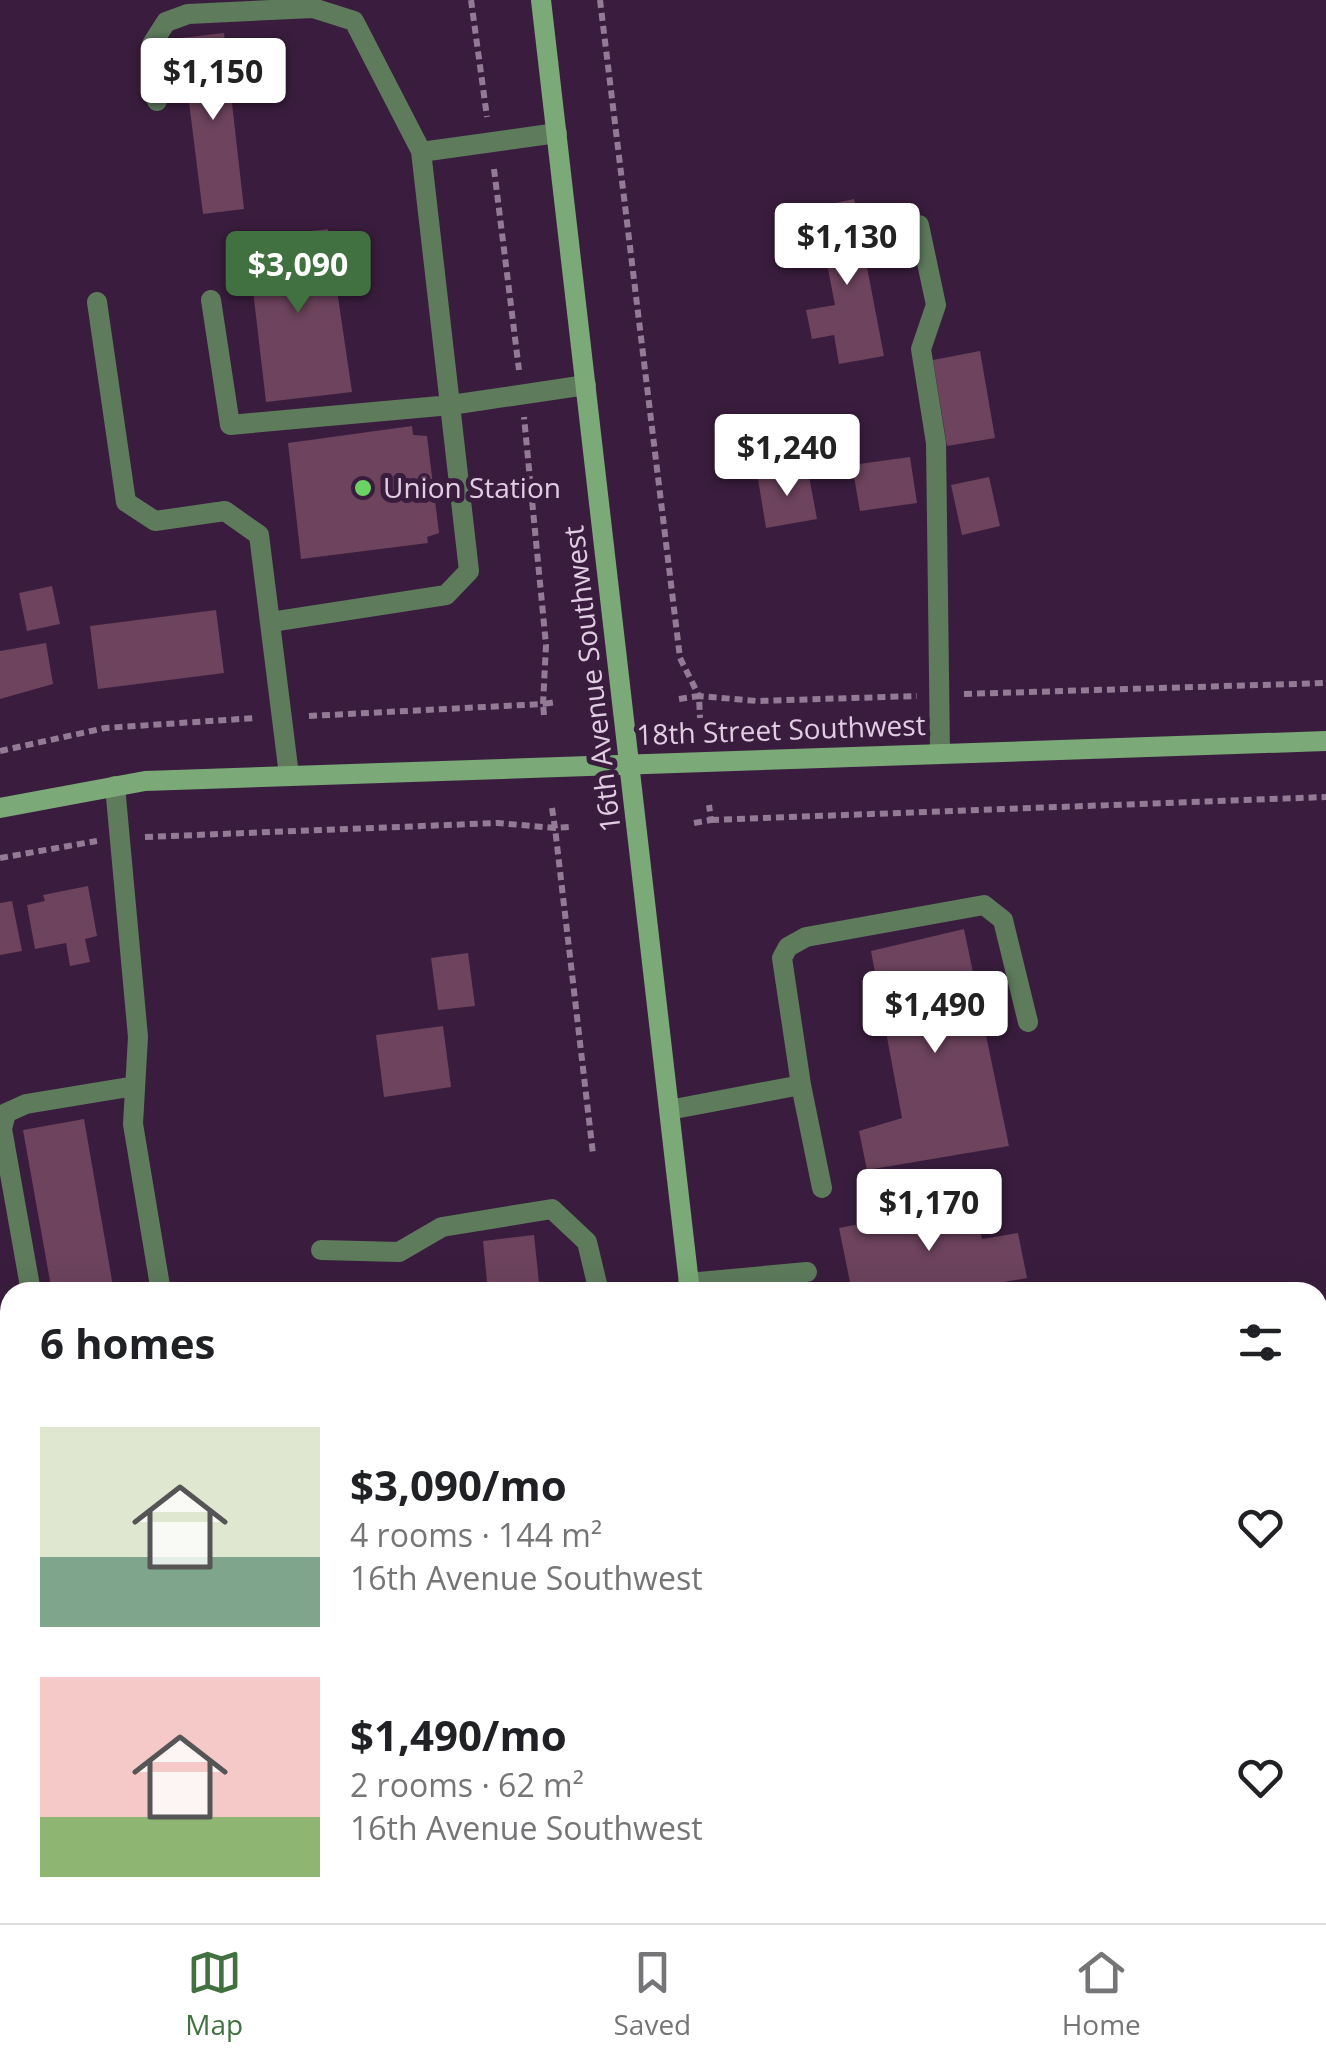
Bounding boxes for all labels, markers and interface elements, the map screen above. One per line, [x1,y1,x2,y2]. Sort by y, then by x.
pin: $1,150 [132,38,294,123]
text: $1,150 [163,49,263,92]
pin: $1,130 [766,203,928,288]
text: $1,130 [797,214,897,257]
pin: $3,090 [217,231,379,316]
text: $3,090 [248,242,348,285]
pin: $1,240 [706,414,868,499]
text: $1,240 [737,425,837,468]
place label: Union Station [383,468,561,506]
marker: Union Station [352,477,374,499]
street label: 16th Avenue Southwest [553,524,629,835]
street label: 18th Street Southwest [636,705,926,753]
pin: $1,490 [854,971,1016,1056]
text: $1,490 [885,982,985,1025]
pin: $1,170 [848,1169,1010,1254]
text: $1,170 [879,1180,979,1223]
text: 6 homes [40,1314,215,1371]
icon: filters [1233,1315,1288,1370]
text: $3,090/mo [350,1456,567,1513]
icon: home [120,1467,240,1587]
icon: heart [1233,1500,1288,1555]
text: 4 rooms · 144 m² [350,1513,602,1556]
text: 16th Avenue Southwest [350,1556,703,1599]
text: $1,490/mo [350,1706,567,1763]
icon: home [120,1717,240,1837]
icon: heart [1233,1750,1288,1805]
text: 2 rooms · 62 m² [350,1763,584,1806]
text: 16th Avenue Southwest [350,1806,703,1849]
tab: Map [185,1945,243,2043]
tab: Saved [613,1945,691,2043]
tab: Home [1062,1945,1141,2043]

